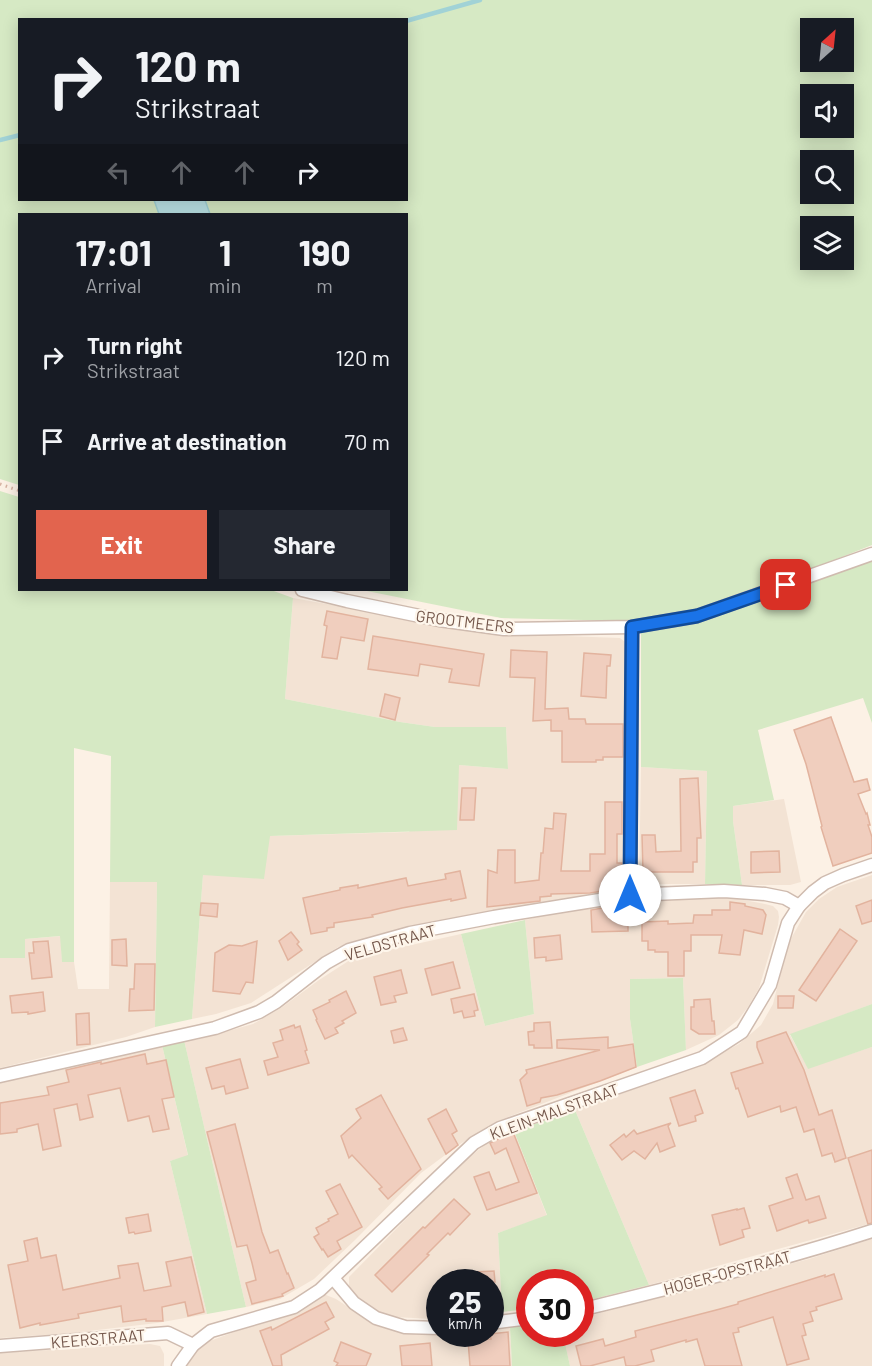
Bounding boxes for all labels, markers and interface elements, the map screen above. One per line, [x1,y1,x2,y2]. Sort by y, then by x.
north arrow [800,18,854,72]
map controls [800,18,854,270]
text: 120 m [135,40,241,90]
icon: right [36,42,114,120]
button: sound [800,84,854,138]
text: Strikstraat [135,91,261,123]
button: search [800,150,854,204]
icon: left [102,156,135,189]
icon: ahead [165,156,198,189]
icon: ahead [228,156,261,189]
icon: right [291,156,324,189]
button: layers [800,216,854,270]
text: 17:01 [75,230,152,273]
text: 1 [219,230,231,273]
text: 190 [298,230,351,273]
text: Arrival [85,273,141,297]
text: min [209,273,241,297]
text: m [316,273,333,297]
text: Turn right [87,332,182,358]
icon: right [36,341,69,374]
text: 120 m [335,344,390,370]
text: Strikstraat [87,358,180,382]
icon: arrive [36,425,69,458]
text: Arrive at destination [87,428,286,454]
text: 70 m [345,428,390,454]
button: Exit [36,510,207,579]
button: Share [219,510,390,579]
pin [760,559,811,610]
icon: arrive [769,568,802,601]
street label: GROOTMEERS [415,606,515,636]
position arrow [598,863,662,927]
street label: VELDSTRAAT [342,920,438,964]
street label: KLEIN-MALSTRAAT [487,1079,621,1143]
street label: HOGER-OPSTRAAT [661,1246,793,1298]
speed limit sign: 30 [516,1269,594,1347]
text: 25 [449,1283,481,1319]
text: km/h [448,1314,482,1332]
street label: KEERSTRAAT [50,1324,146,1352]

